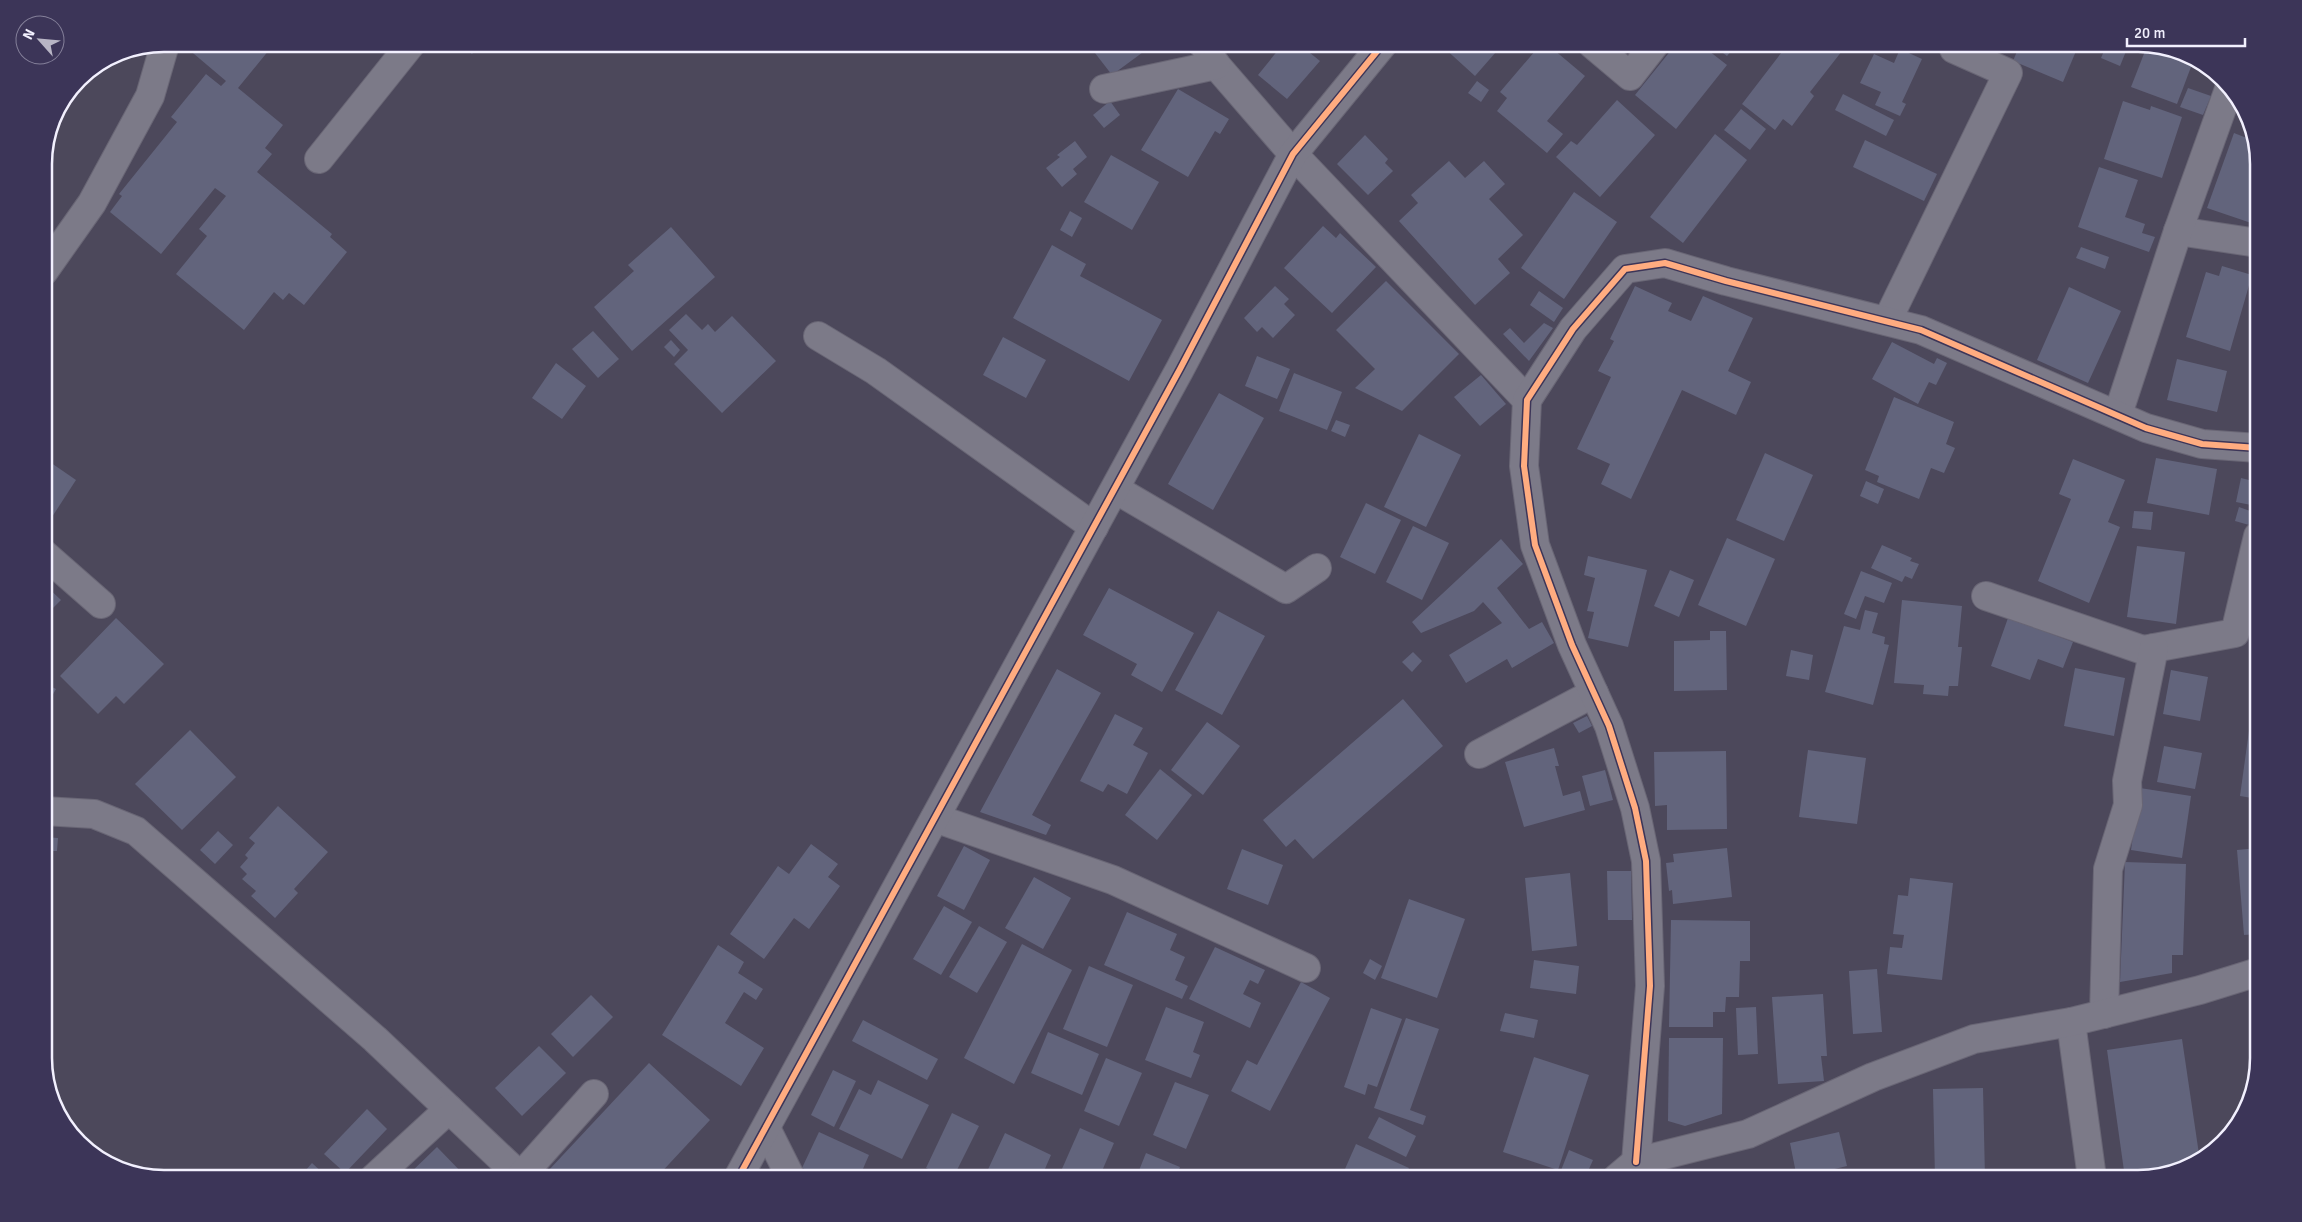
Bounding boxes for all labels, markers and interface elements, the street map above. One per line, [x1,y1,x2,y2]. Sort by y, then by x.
north arrow [15,15,65,65]
scale bar [2127,15,2244,47]
text: 20 m [2134,24,2165,42]
text: N [19,26,39,43]

